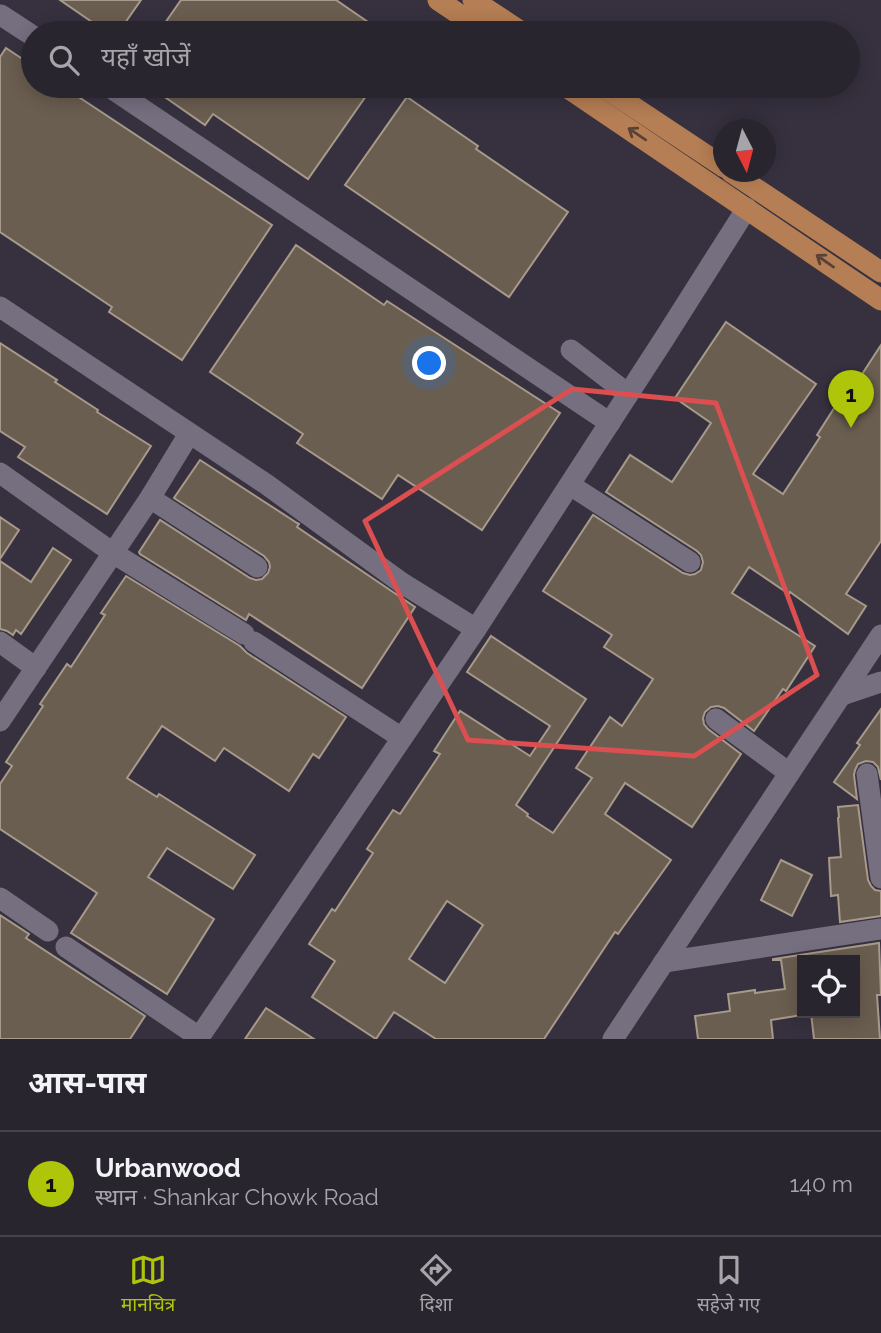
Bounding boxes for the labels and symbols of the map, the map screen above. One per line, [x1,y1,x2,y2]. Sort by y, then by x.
north arrow [713,119,776,182]
one-way arrow [627,127,647,141]
one-way arrow [816,254,835,269]
your location [412,346,446,380]
pin: 1 [828,370,874,428]

